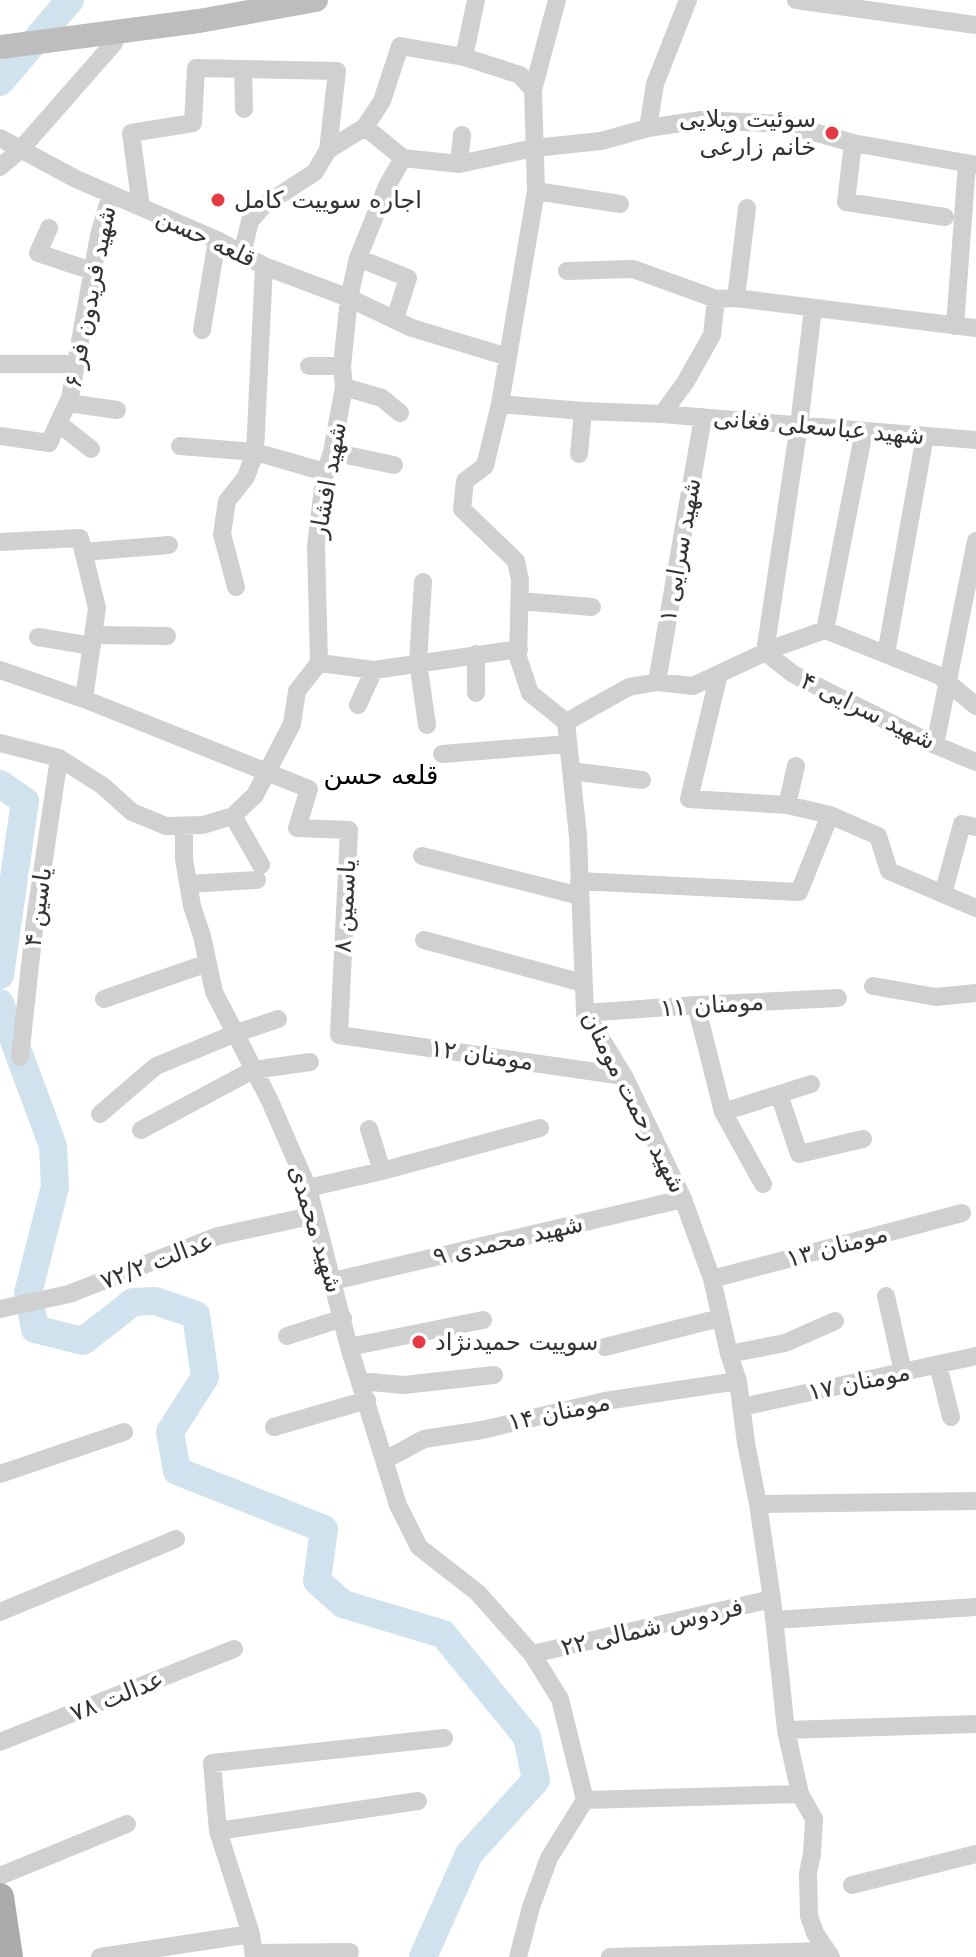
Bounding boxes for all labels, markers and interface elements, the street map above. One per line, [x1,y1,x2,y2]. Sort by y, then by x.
place label: سوئیت ویلایی خانم زارعی [679,105,816,161]
marker: سوئیت ویلایی خانم زارعی [823,124,841,142]
place label: اجاره سوییت کامل [234,186,422,214]
marker: اجاره سوییت کامل [209,191,227,209]
street label: قلعه حسن [152,203,260,273]
street label: شهید فریدون فر ۶ [59,204,121,390]
street label: شهید عباسعلی فغانی [712,404,926,450]
street label: شهید افشار [304,420,352,541]
street label: شهید سرایی ۱ [654,476,706,624]
street label: شهید سرایی ۴ [796,666,940,756]
district label: قلعه حسن [324,760,438,791]
street label: یاسمین ۸ [329,858,361,954]
street label: یاسین ۴ [19,865,57,949]
street label: مومنان ۱۱ [659,987,765,1023]
street label: شهید رحمت مومنان [576,1006,692,1198]
street label: مومنان ۱۲ [429,1034,535,1076]
street label: شهید محمدی [283,1162,349,1296]
street label: ۹ شهید محمدی [430,1209,586,1271]
street label: مومنان ۱۳ [783,1219,891,1273]
street label: عدالت ۷۲/۲ [97,1227,217,1295]
place label: سوییت حمیدنژاد [435,1328,598,1356]
marker: سوییت حمیدنژاد [410,1333,428,1351]
street label: مومنان ۱۷ [805,1358,913,1406]
street label: مومنان ۱۴ [505,1388,613,1436]
street label: فردوس شمالی ۲۲ [558,1592,746,1662]
street label: ۷۸ عدالت [66,1665,168,1727]

